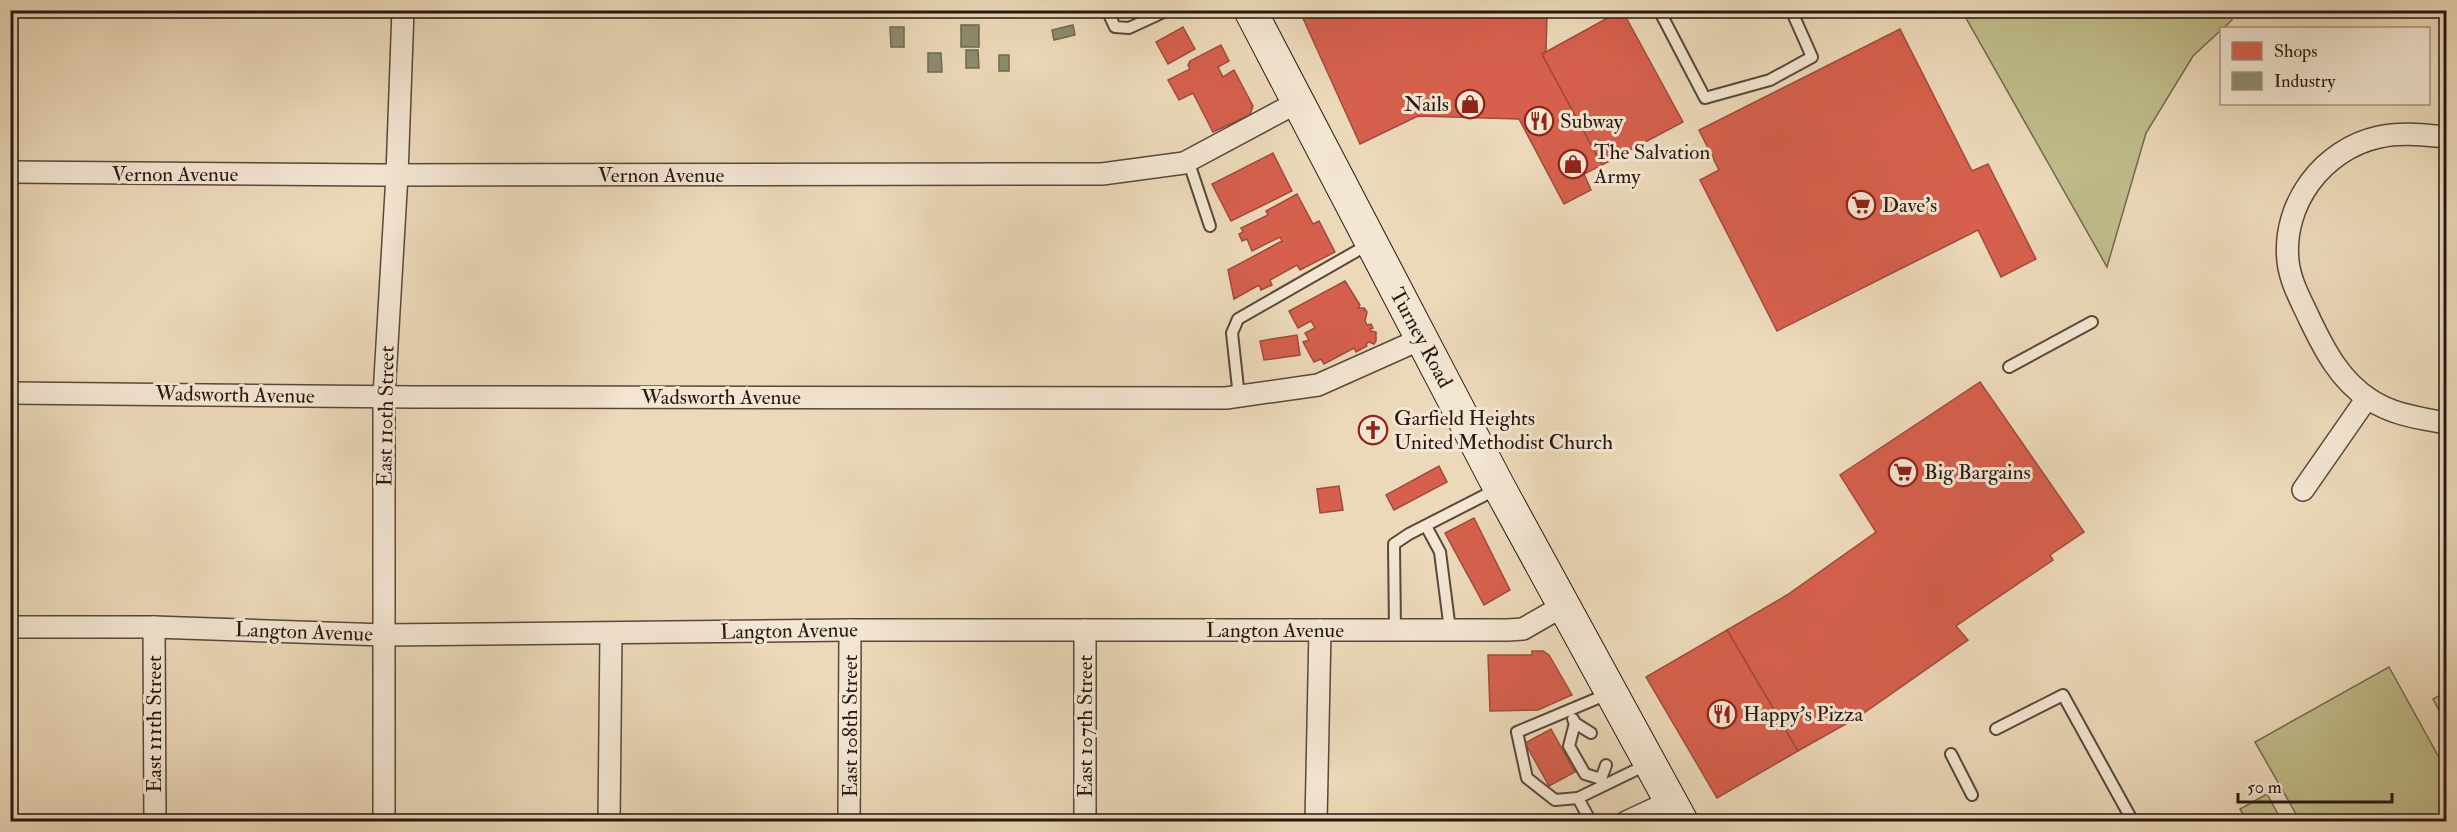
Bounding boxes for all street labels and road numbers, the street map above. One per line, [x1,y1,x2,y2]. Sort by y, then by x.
street label: Vernon Avenue [112,161,239,188]
street label: Vernon Avenue [598,162,725,189]
street label: Turney Road [1383,283,1459,393]
street label: East 110th Street [371,345,401,487]
street label: Wadsworth Avenue [154,380,315,410]
street label: Wadsworth Avenue [640,384,801,411]
street label: Langton Avenue [235,616,374,648]
street label: Langton Avenue [720,616,858,646]
street label: Langton Avenue [1206,617,1344,644]
street label: East 108th Street [837,654,864,798]
street label: East 107th Street [1072,654,1099,797]
street label: East 111th Street [141,655,168,793]

